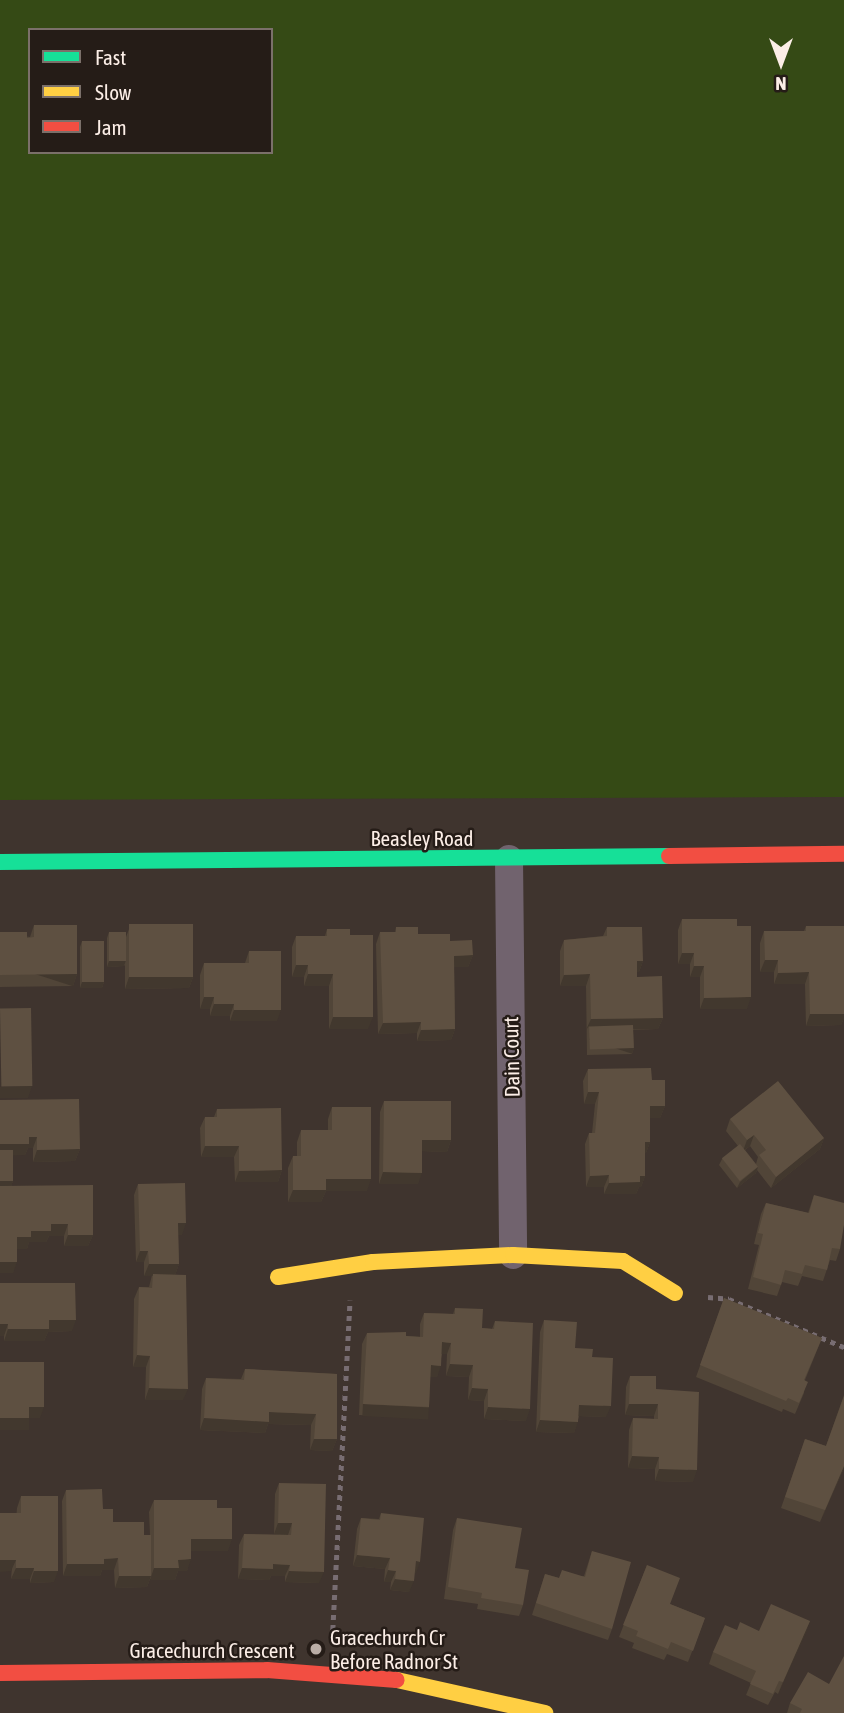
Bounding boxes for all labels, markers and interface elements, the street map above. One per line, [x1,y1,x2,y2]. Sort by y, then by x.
legend [28,28,273,154]
north arrow [746,28,816,98]
text: Fast [95,45,126,69]
text: N [775,73,787,95]
text: Slow [95,80,131,104]
text: Jam [95,115,127,139]
street label: Beasley Road [371,825,473,851]
street label: Dain Court [498,1016,524,1098]
place label: Gracechurch Cr Before Radnor St [330,1624,458,1674]
street label: Gracechurch Crescent [129,1637,295,1663]
marker: Gracechurch Cr Before Radnor St [308,1641,324,1657]

